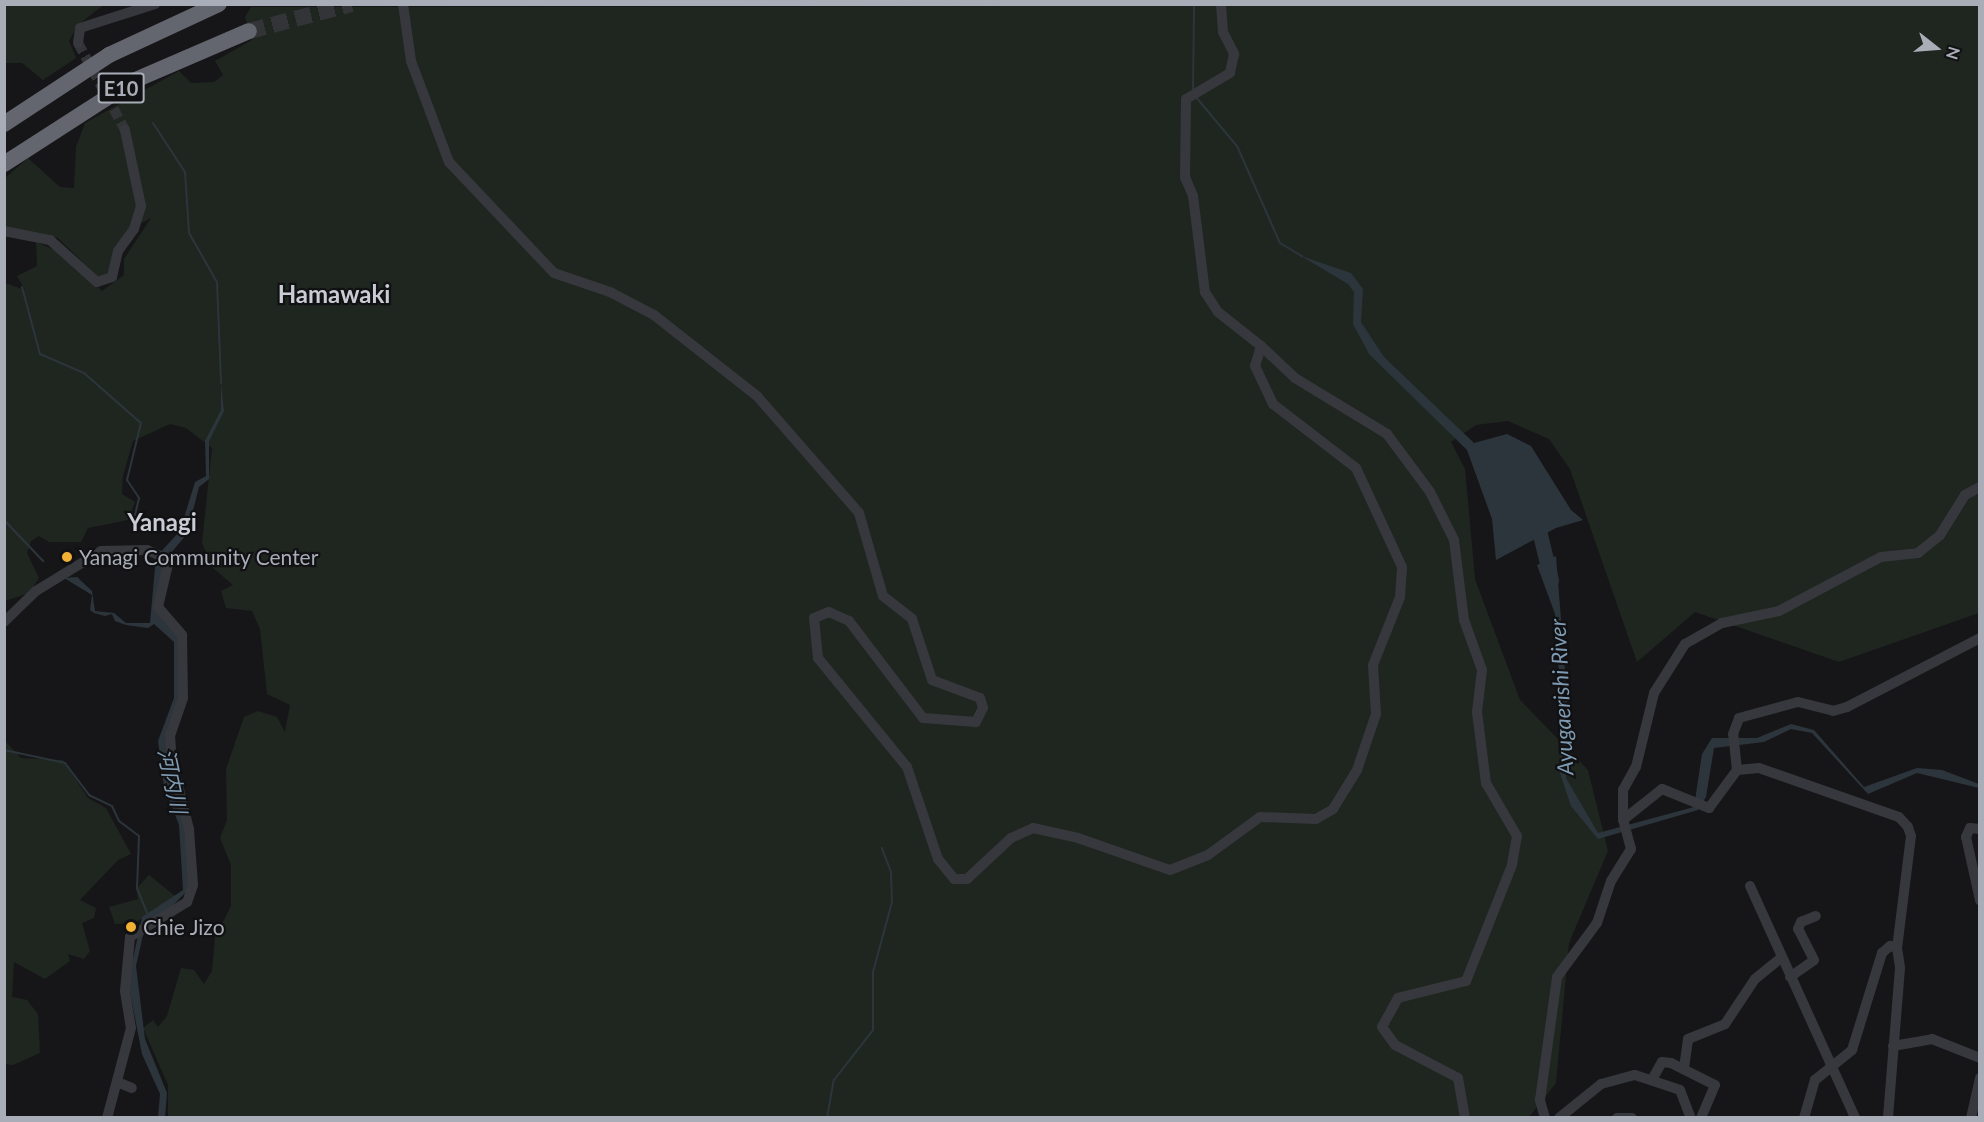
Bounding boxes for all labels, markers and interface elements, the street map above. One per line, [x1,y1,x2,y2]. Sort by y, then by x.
north arrow [1906,18,1966,78]
text: N [1943,45,1965,62]
road number: E10 [97,71,145,105]
district label: Hamawaki [278,280,390,308]
district label: Yanagi [127,508,197,536]
place label: Yanagi Community Center [79,544,319,570]
marker: Yanagi Community Center [60,550,74,564]
water label: Ayugaerishi River [1544,618,1578,776]
water label: 河内川 [153,746,193,816]
place label: Chie Jizo [143,914,225,940]
marker: Chie Jizo [124,920,138,934]

